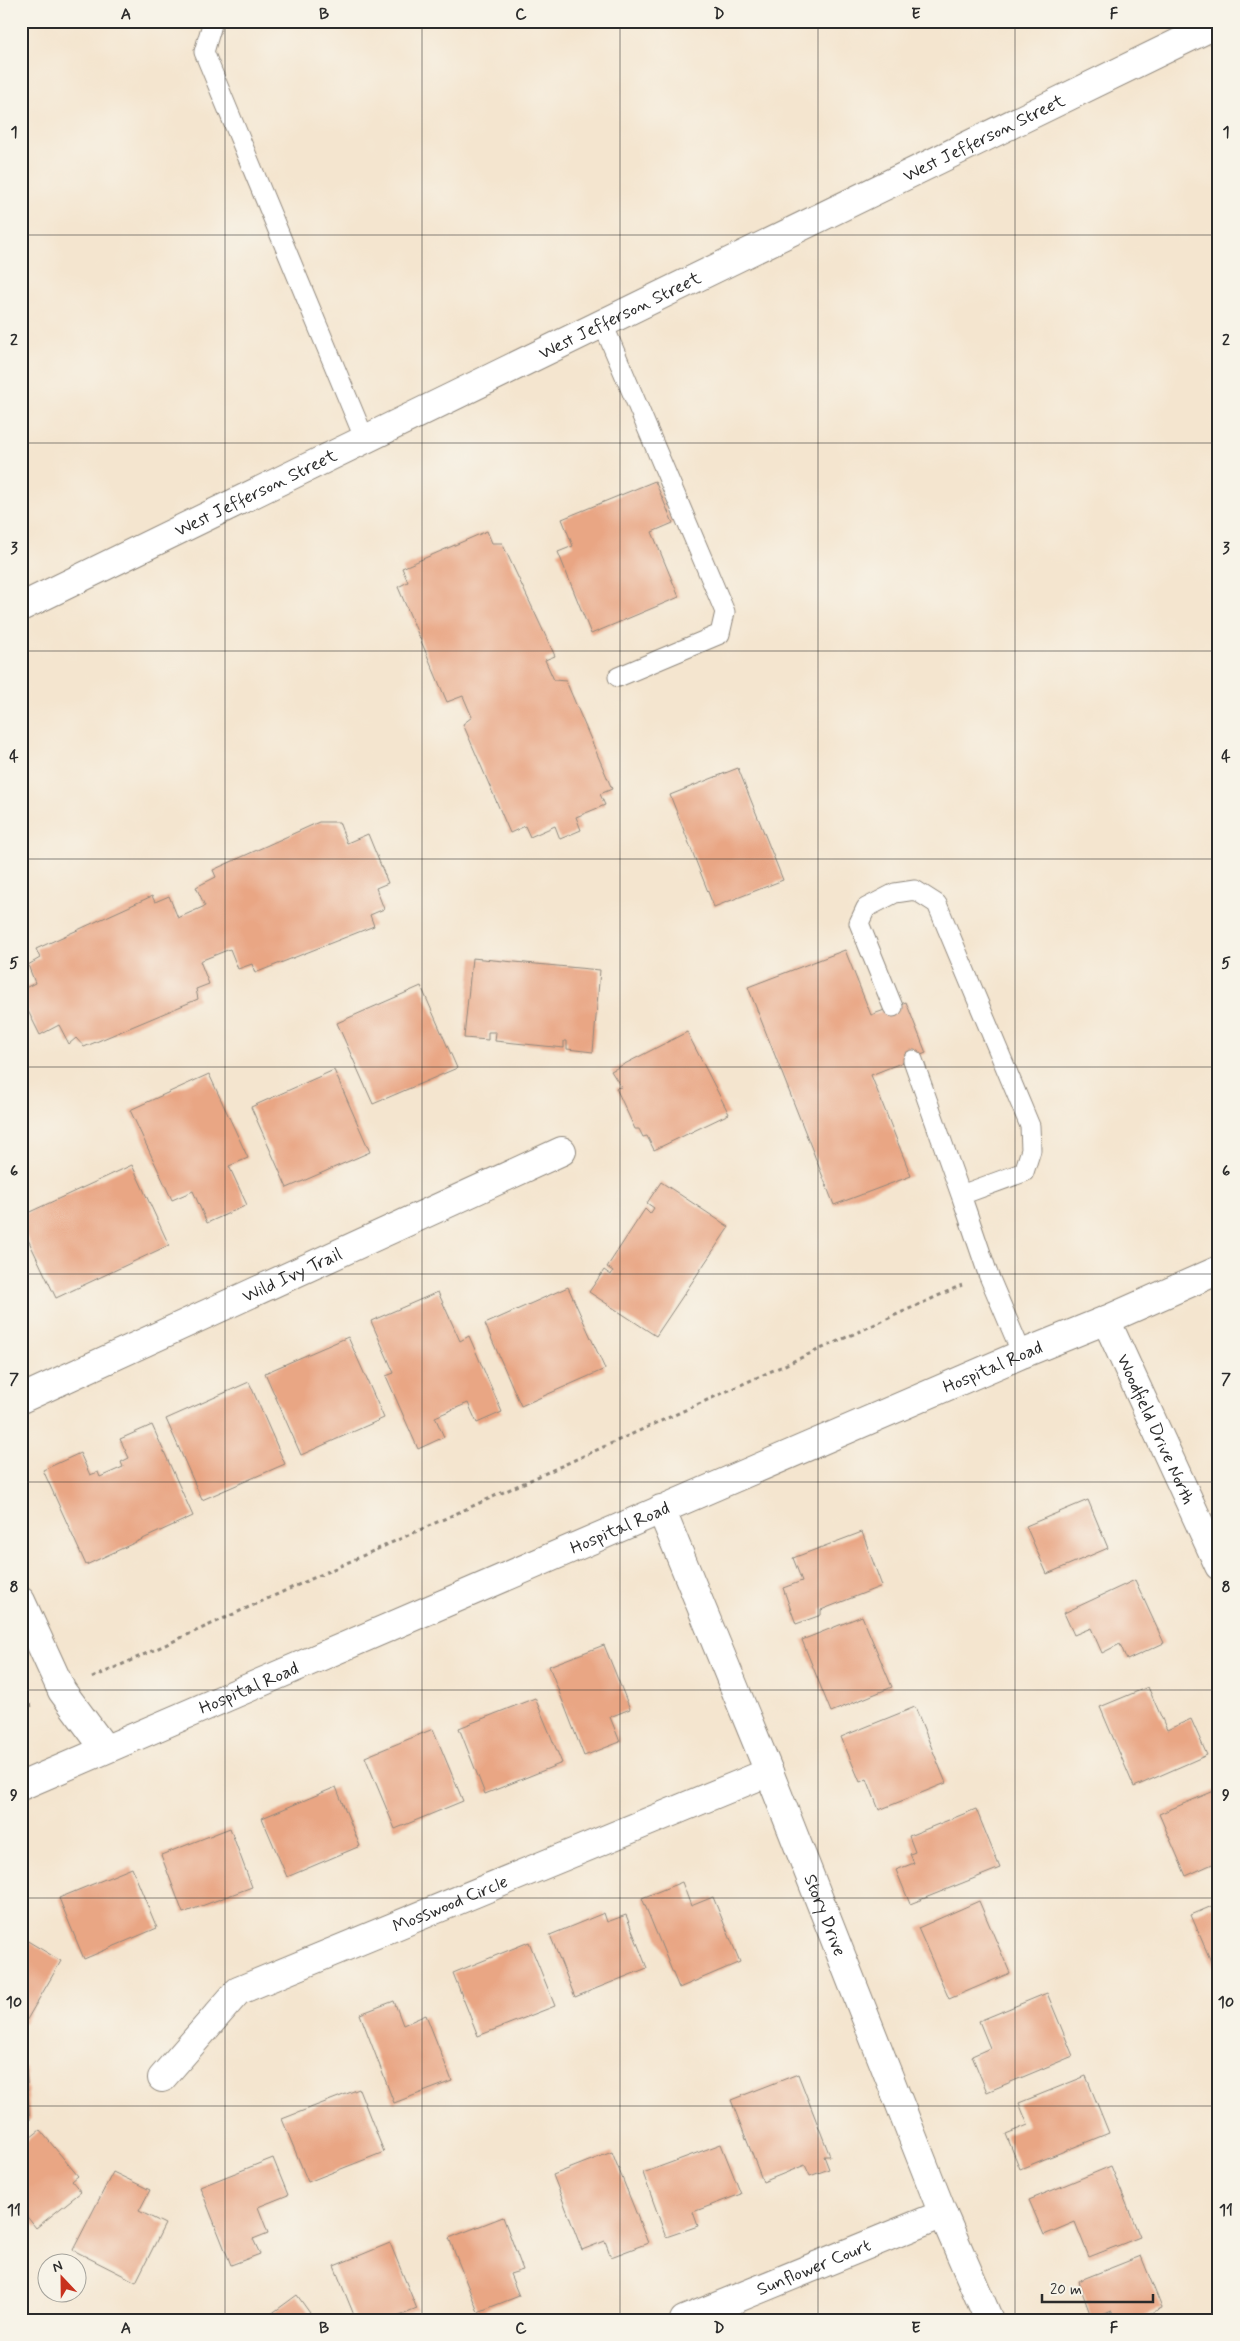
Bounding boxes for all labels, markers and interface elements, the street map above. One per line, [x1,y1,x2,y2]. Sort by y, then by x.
text: A [121,4,131,25]
text: B [319,4,329,25]
text: C [515,4,527,25]
text: D [713,4,725,25]
text: E [911,4,921,25]
text: F [1110,4,1119,25]
street label: West Jefferson Street [899,89,1069,188]
text: 1 [10,122,18,143]
text: 1 [1222,122,1230,143]
street label: West Jefferson Street [535,266,705,366]
text: 2 [10,330,18,351]
text: 2 [1222,330,1230,351]
street label: West Jefferson Street [171,444,341,543]
text: 3 [10,538,18,559]
text: 3 [1222,538,1230,559]
text: 4 [9,746,19,767]
text: 4 [1221,746,1231,767]
text: 5 [9,953,19,974]
text: 5 [1221,953,1231,974]
text: 6 [10,1161,18,1182]
text: 6 [1222,1161,1230,1182]
street label: Wild Ivy Trail [239,1243,346,1309]
street label: Hospital Road [939,1336,1046,1400]
street label: Woodfield Drive North [1110,1350,1200,1508]
text: 7 [9,1369,19,1390]
text: 7 [1221,1369,1231,1390]
street label: Hospital Road [566,1496,674,1561]
text: 8 [9,1577,19,1598]
text: 8 [1221,1577,1231,1598]
street label: Hospital Road [196,1657,303,1721]
text: 9 [10,1785,18,1806]
text: 9 [1222,1785,1230,1806]
street label: Mosswood Circle [389,1870,512,1939]
street label: Story Drive [797,1871,851,1960]
text: 10 [6,1992,22,2013]
text: 10 [1218,1992,1234,2013]
text: 11 [7,2200,21,2221]
text: 11 [1219,2200,1233,2221]
street label: Sunflower Court [753,2234,875,2302]
north arrow [38,2254,88,2304]
text: N [50,2257,65,2277]
scale bar [1042,2271,1154,2303]
text: 20 m [1050,2280,1082,2300]
text: A [121,2318,131,2339]
text: B [319,2318,329,2339]
text: C [515,2318,527,2339]
text: D [713,2318,725,2339]
text: E [911,2318,921,2339]
text: F [1110,2318,1119,2339]

